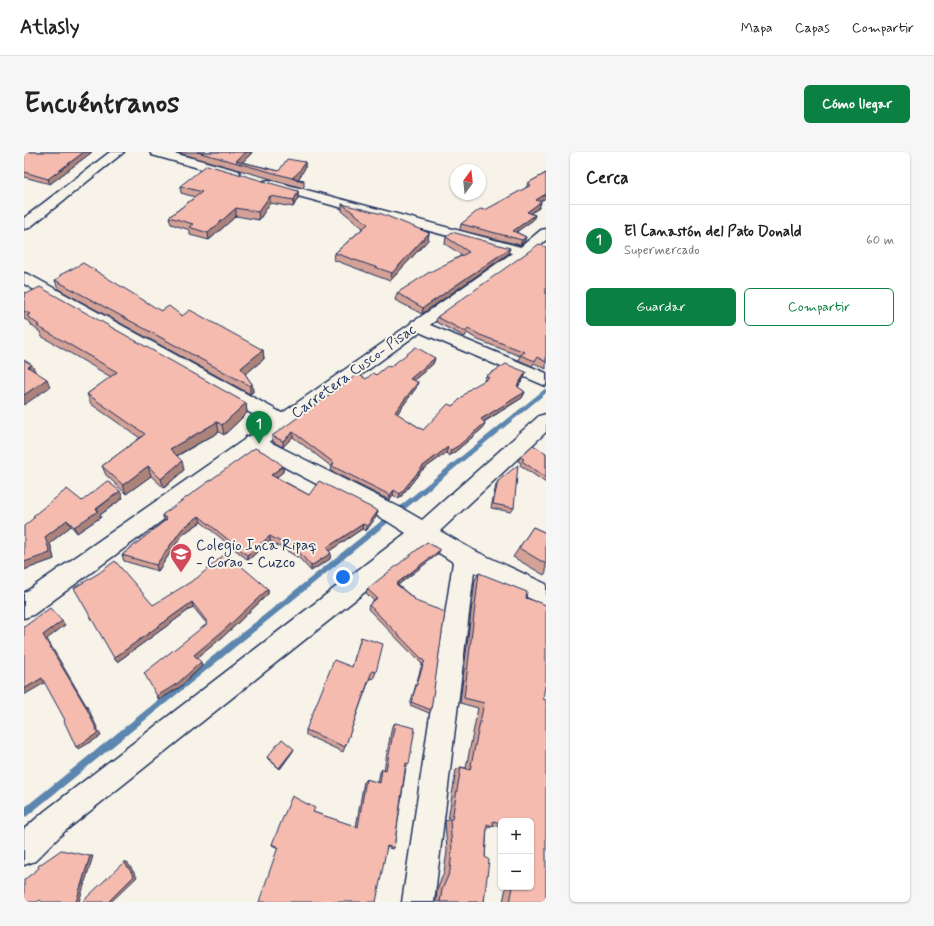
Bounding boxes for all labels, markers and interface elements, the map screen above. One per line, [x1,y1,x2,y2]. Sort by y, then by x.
text: Atlasly [20,15,79,40]
text: Mapa [741,19,773,37]
text: Capas [795,19,830,37]
text: Compartir [852,19,914,37]
button: Cómo llegar [804,85,910,123]
text: Encuéntranos [24,86,180,123]
north arrow [450,164,486,200]
text: Cerca [586,167,629,189]
text: El Canastón del Pato Donald [624,222,802,242]
text: 1 [596,232,602,249]
text: 60 m [866,232,894,249]
text: Supermercado [624,242,700,259]
button: Guardar [586,288,736,326]
button: Compartir [744,288,894,326]
street label: Carretera Cusco- Pisac [287,320,420,424]
pin: 1 [246,411,272,444]
place label: Colegio Inca Ripaq - Corao - Cuzco [196,536,317,573]
school or university icon: Colegio Inca Ripaq - Corao - Cuzco [168,541,194,574]
your location [333,567,353,587]
map controls [498,818,534,890]
button: + [498,818,534,854]
button: − [498,854,534,890]

